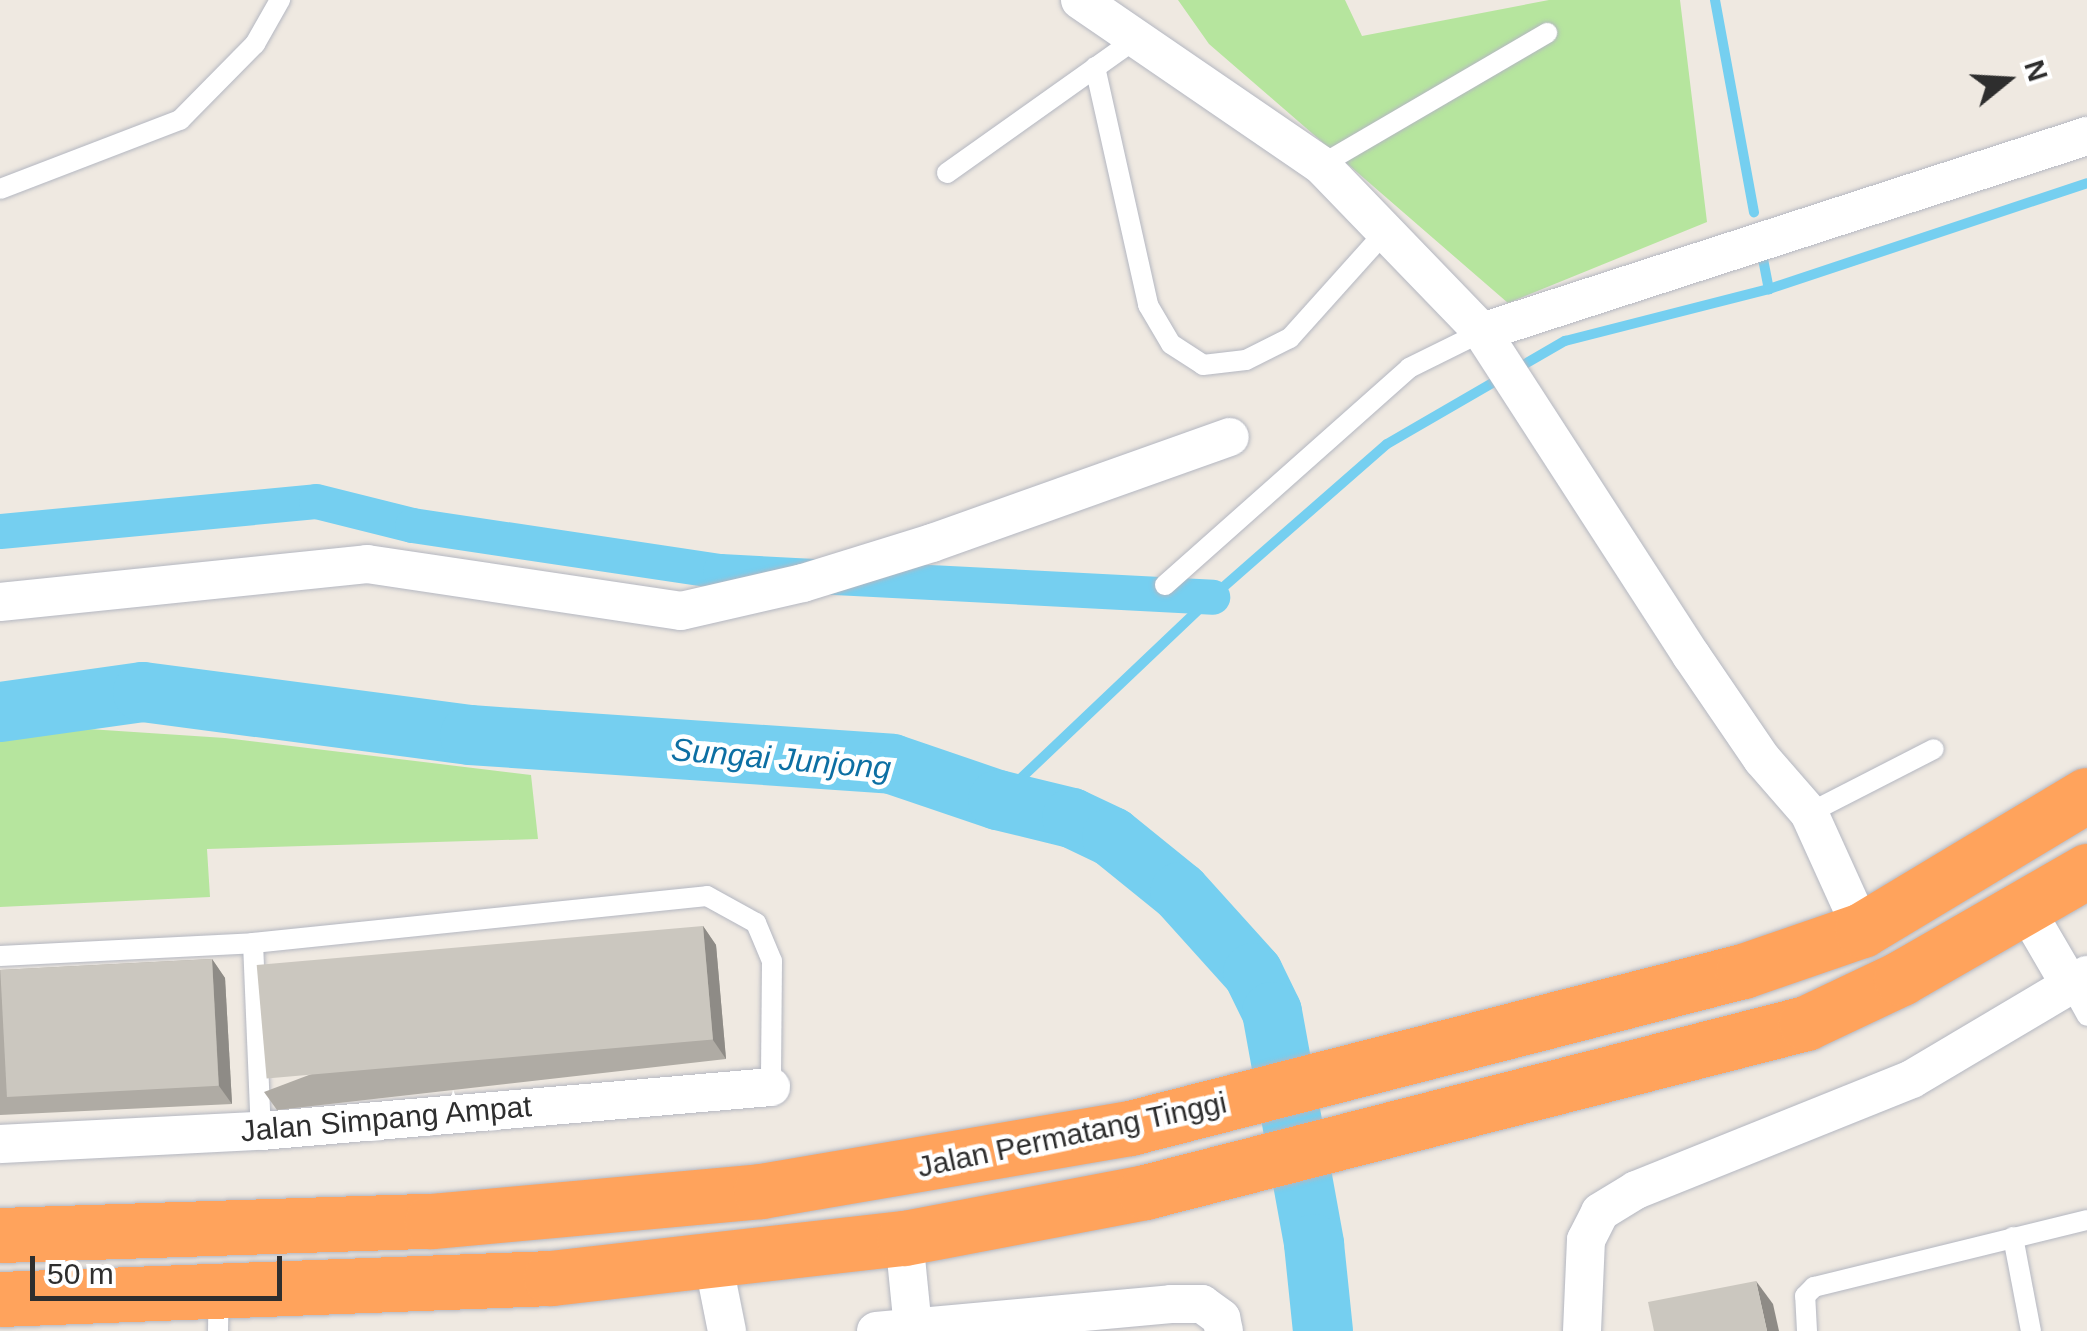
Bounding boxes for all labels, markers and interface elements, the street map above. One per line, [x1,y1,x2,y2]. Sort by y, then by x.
north arrow [1957,30,2057,130]
text: N [2018,56,2054,85]
water label: Sungai Junjong [669,730,893,788]
street label: Jalan Permatang Tinggi [914,1085,1230,1185]
street label: Jalan Simpang Ampat [238,1088,534,1150]
scale bar [35,1236,288,1298]
text: 50 m [47,1257,114,1290]

